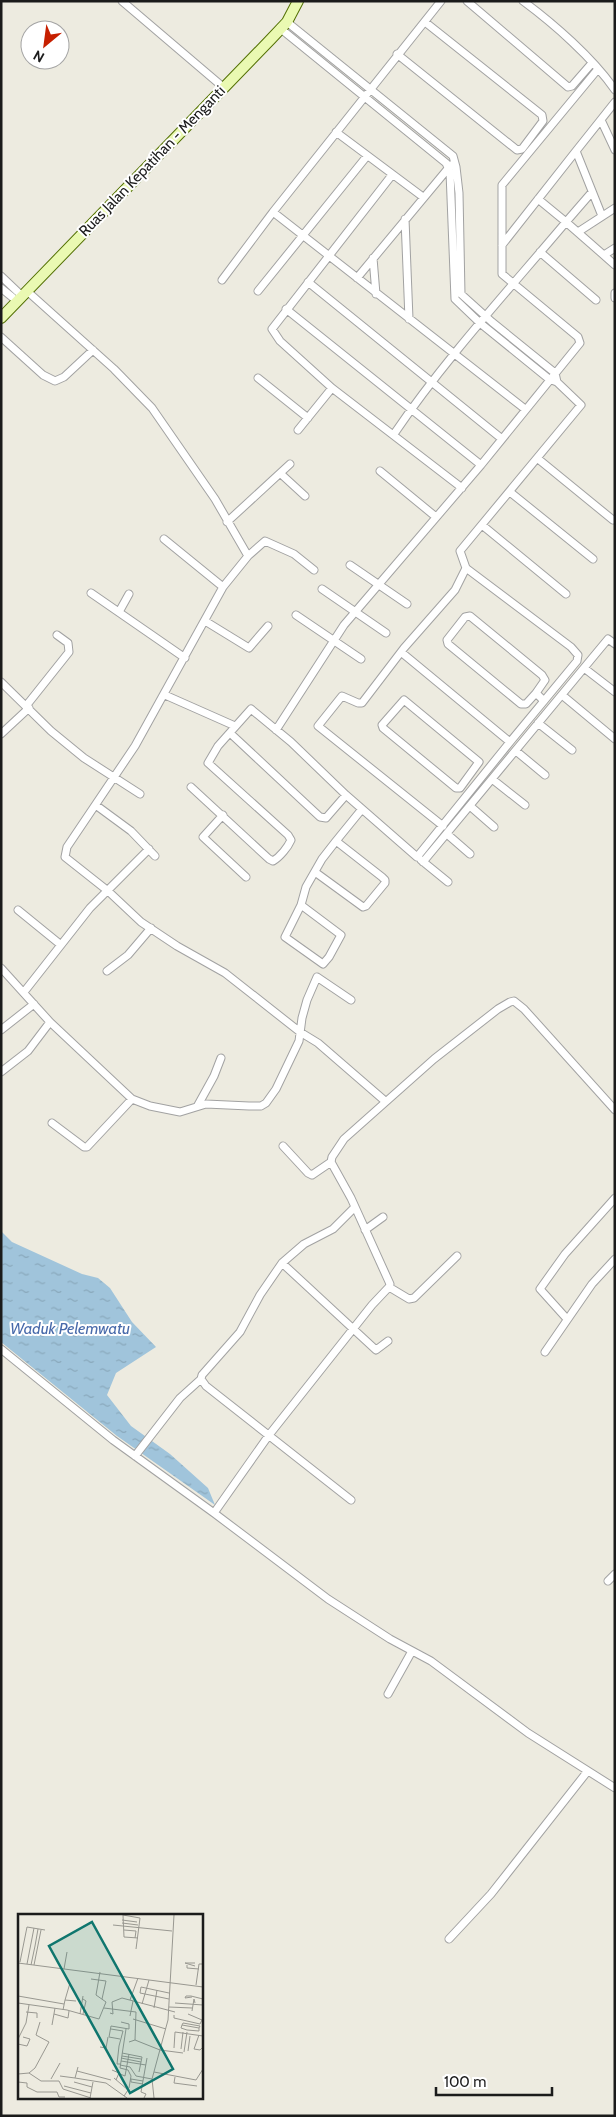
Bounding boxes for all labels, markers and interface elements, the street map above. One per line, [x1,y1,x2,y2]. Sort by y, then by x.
north arrow [20,20,70,70]
text: N [30,46,47,67]
street label: Ruas Jalan Kepatihan - Menganti [75,82,229,240]
water label: Waduk Pelemwatu [10,1319,130,1338]
inset map [18,1914,202,2100]
scale bar [436,2064,552,2096]
text: 100 m [444,2073,486,2091]

